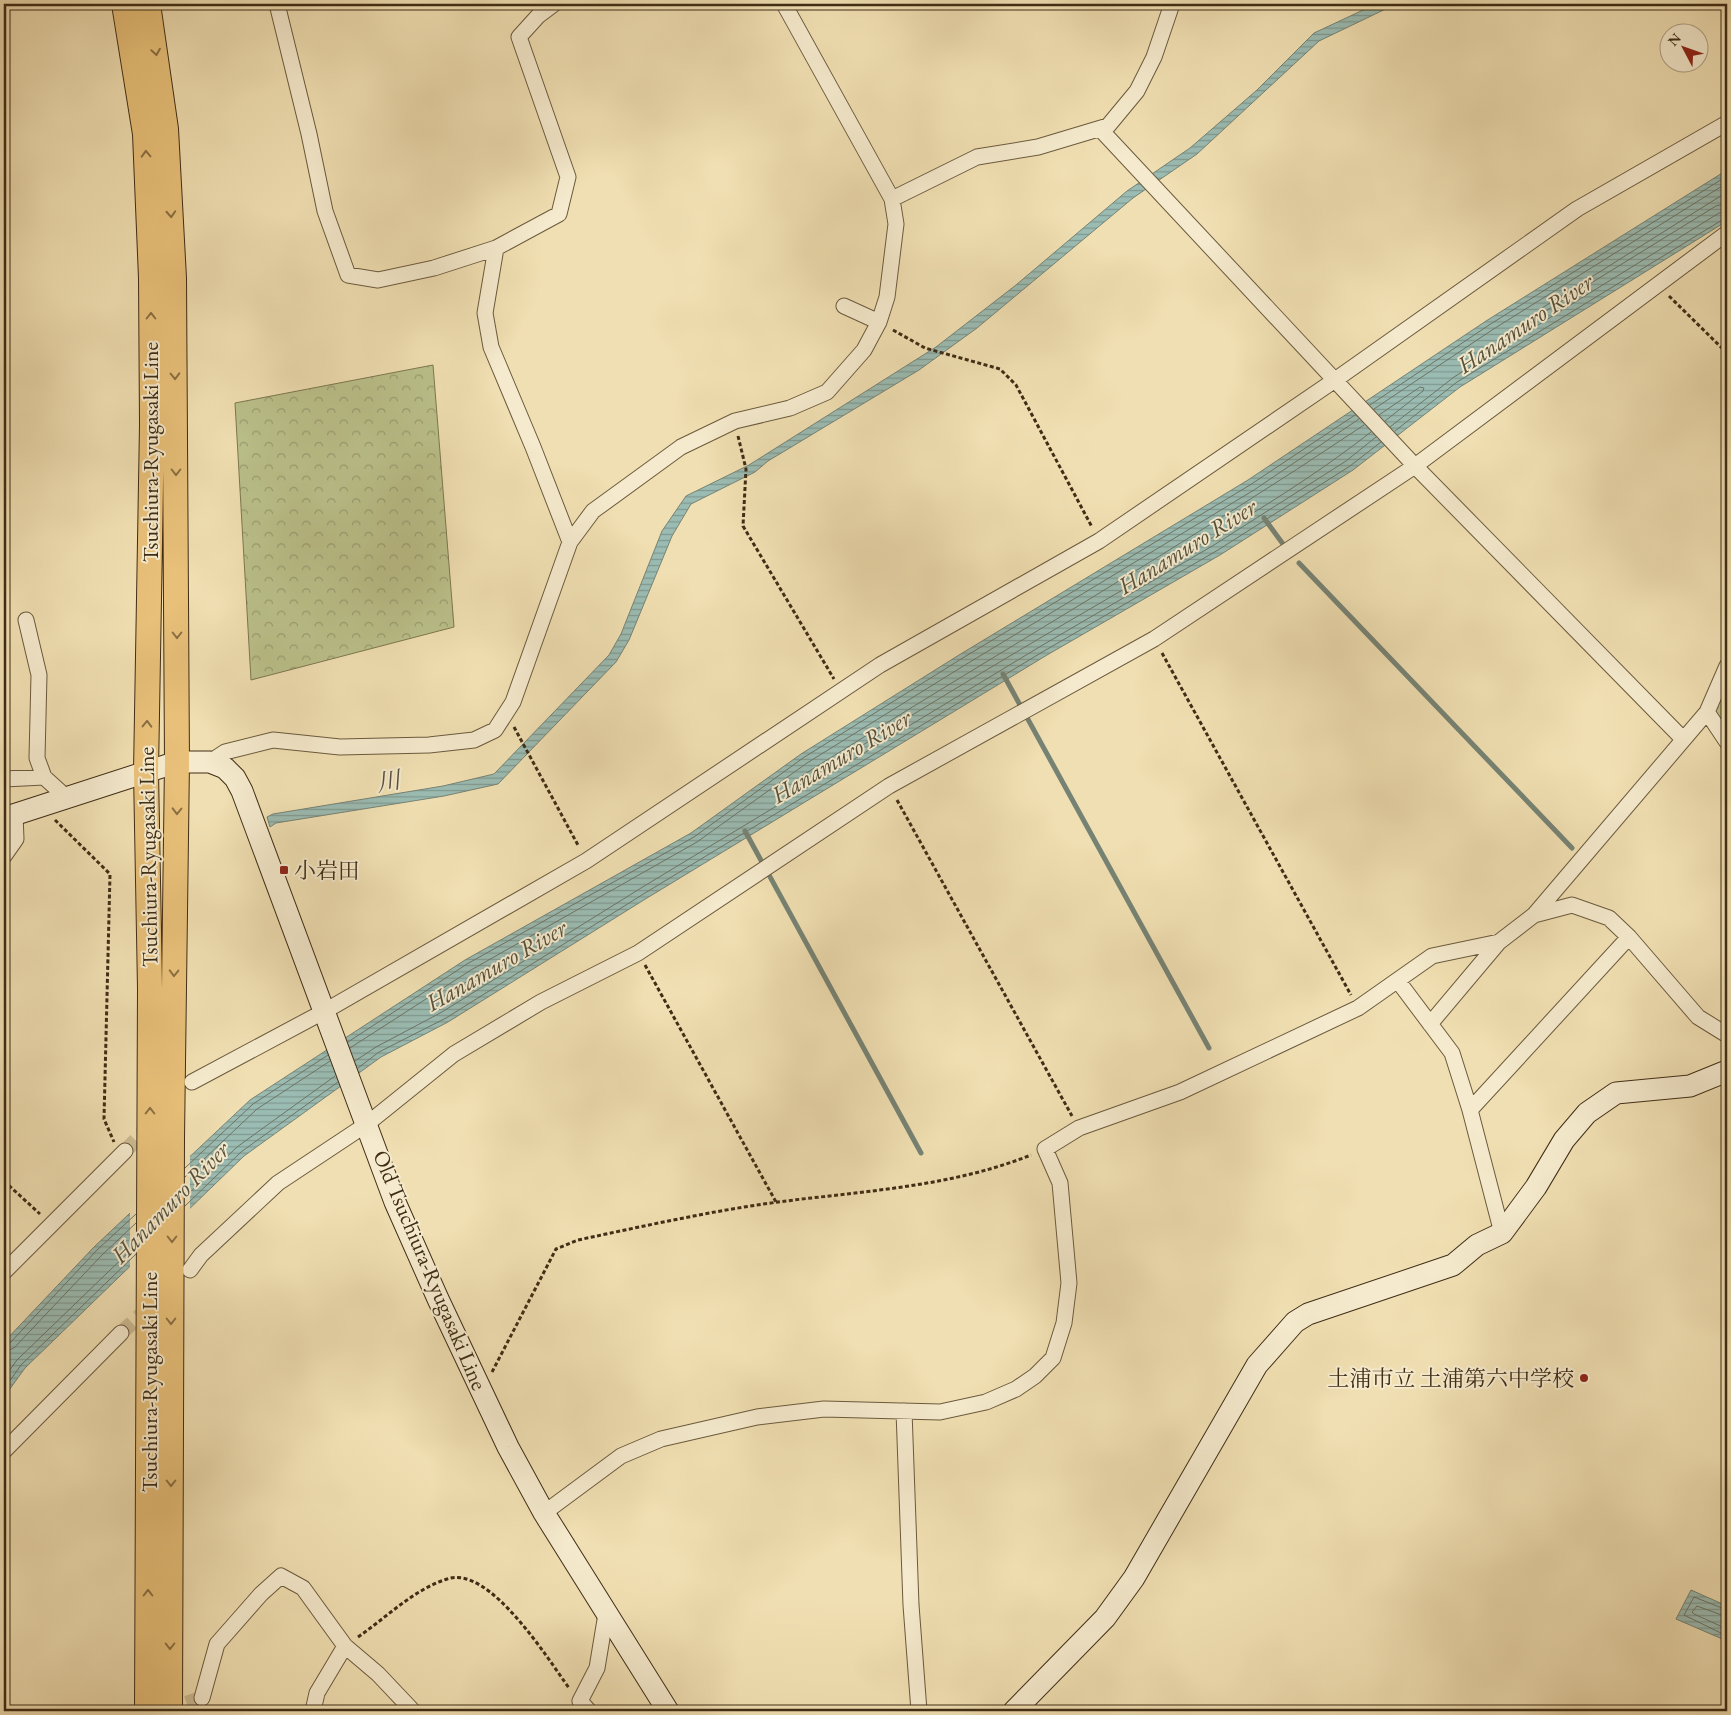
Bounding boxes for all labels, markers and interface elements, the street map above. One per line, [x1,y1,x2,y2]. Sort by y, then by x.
north arrow [1658,22,1708,72]
text: N [1664,29,1685,50]
one-way arrow [150,47,160,56]
one-way arrow [141,150,151,158]
one-way arrow [165,210,176,218]
water label: Hanamuro River [1450,265,1601,381]
one-way arrow [146,312,156,320]
street label: Tsuchiura-Ryugasaki Line [136,341,165,562]
one-way arrow [170,372,180,380]
one-way arrow [171,469,181,477]
water label: Hanamuro River [1111,490,1264,601]
one-way arrow [172,632,182,639]
water label: Hanamuro River [765,701,918,810]
one-way arrow [142,720,152,728]
street label: Tsuchiura-Ryugasaki Line [132,746,164,967]
water label: 川 [373,763,405,798]
one-way arrow [171,807,182,815]
place label: 小岩田 [294,856,360,885]
marker: 小岩田 [278,864,290,876]
water label: Hanamuro River [419,911,574,1018]
one-way arrow [169,970,180,978]
one-way arrow [145,1107,155,1114]
water label: Hanamuro River [103,1133,237,1270]
street label: Old Tsuchiura-Ryugasaki Line [366,1146,494,1395]
one-way arrow [167,1236,177,1243]
street label: Tsuchiura-Ryugasaki Line [135,1271,164,1492]
one-way arrow [166,1317,176,1325]
place label: 土浦市立 土浦第六中学校 [1328,1364,1574,1393]
marker: 土浦市立 土浦第六中学校 [1578,1372,1590,1384]
one-way arrow [166,1480,176,1487]
one-way arrow [143,1588,153,1596]
one-way arrow [165,1642,175,1650]

